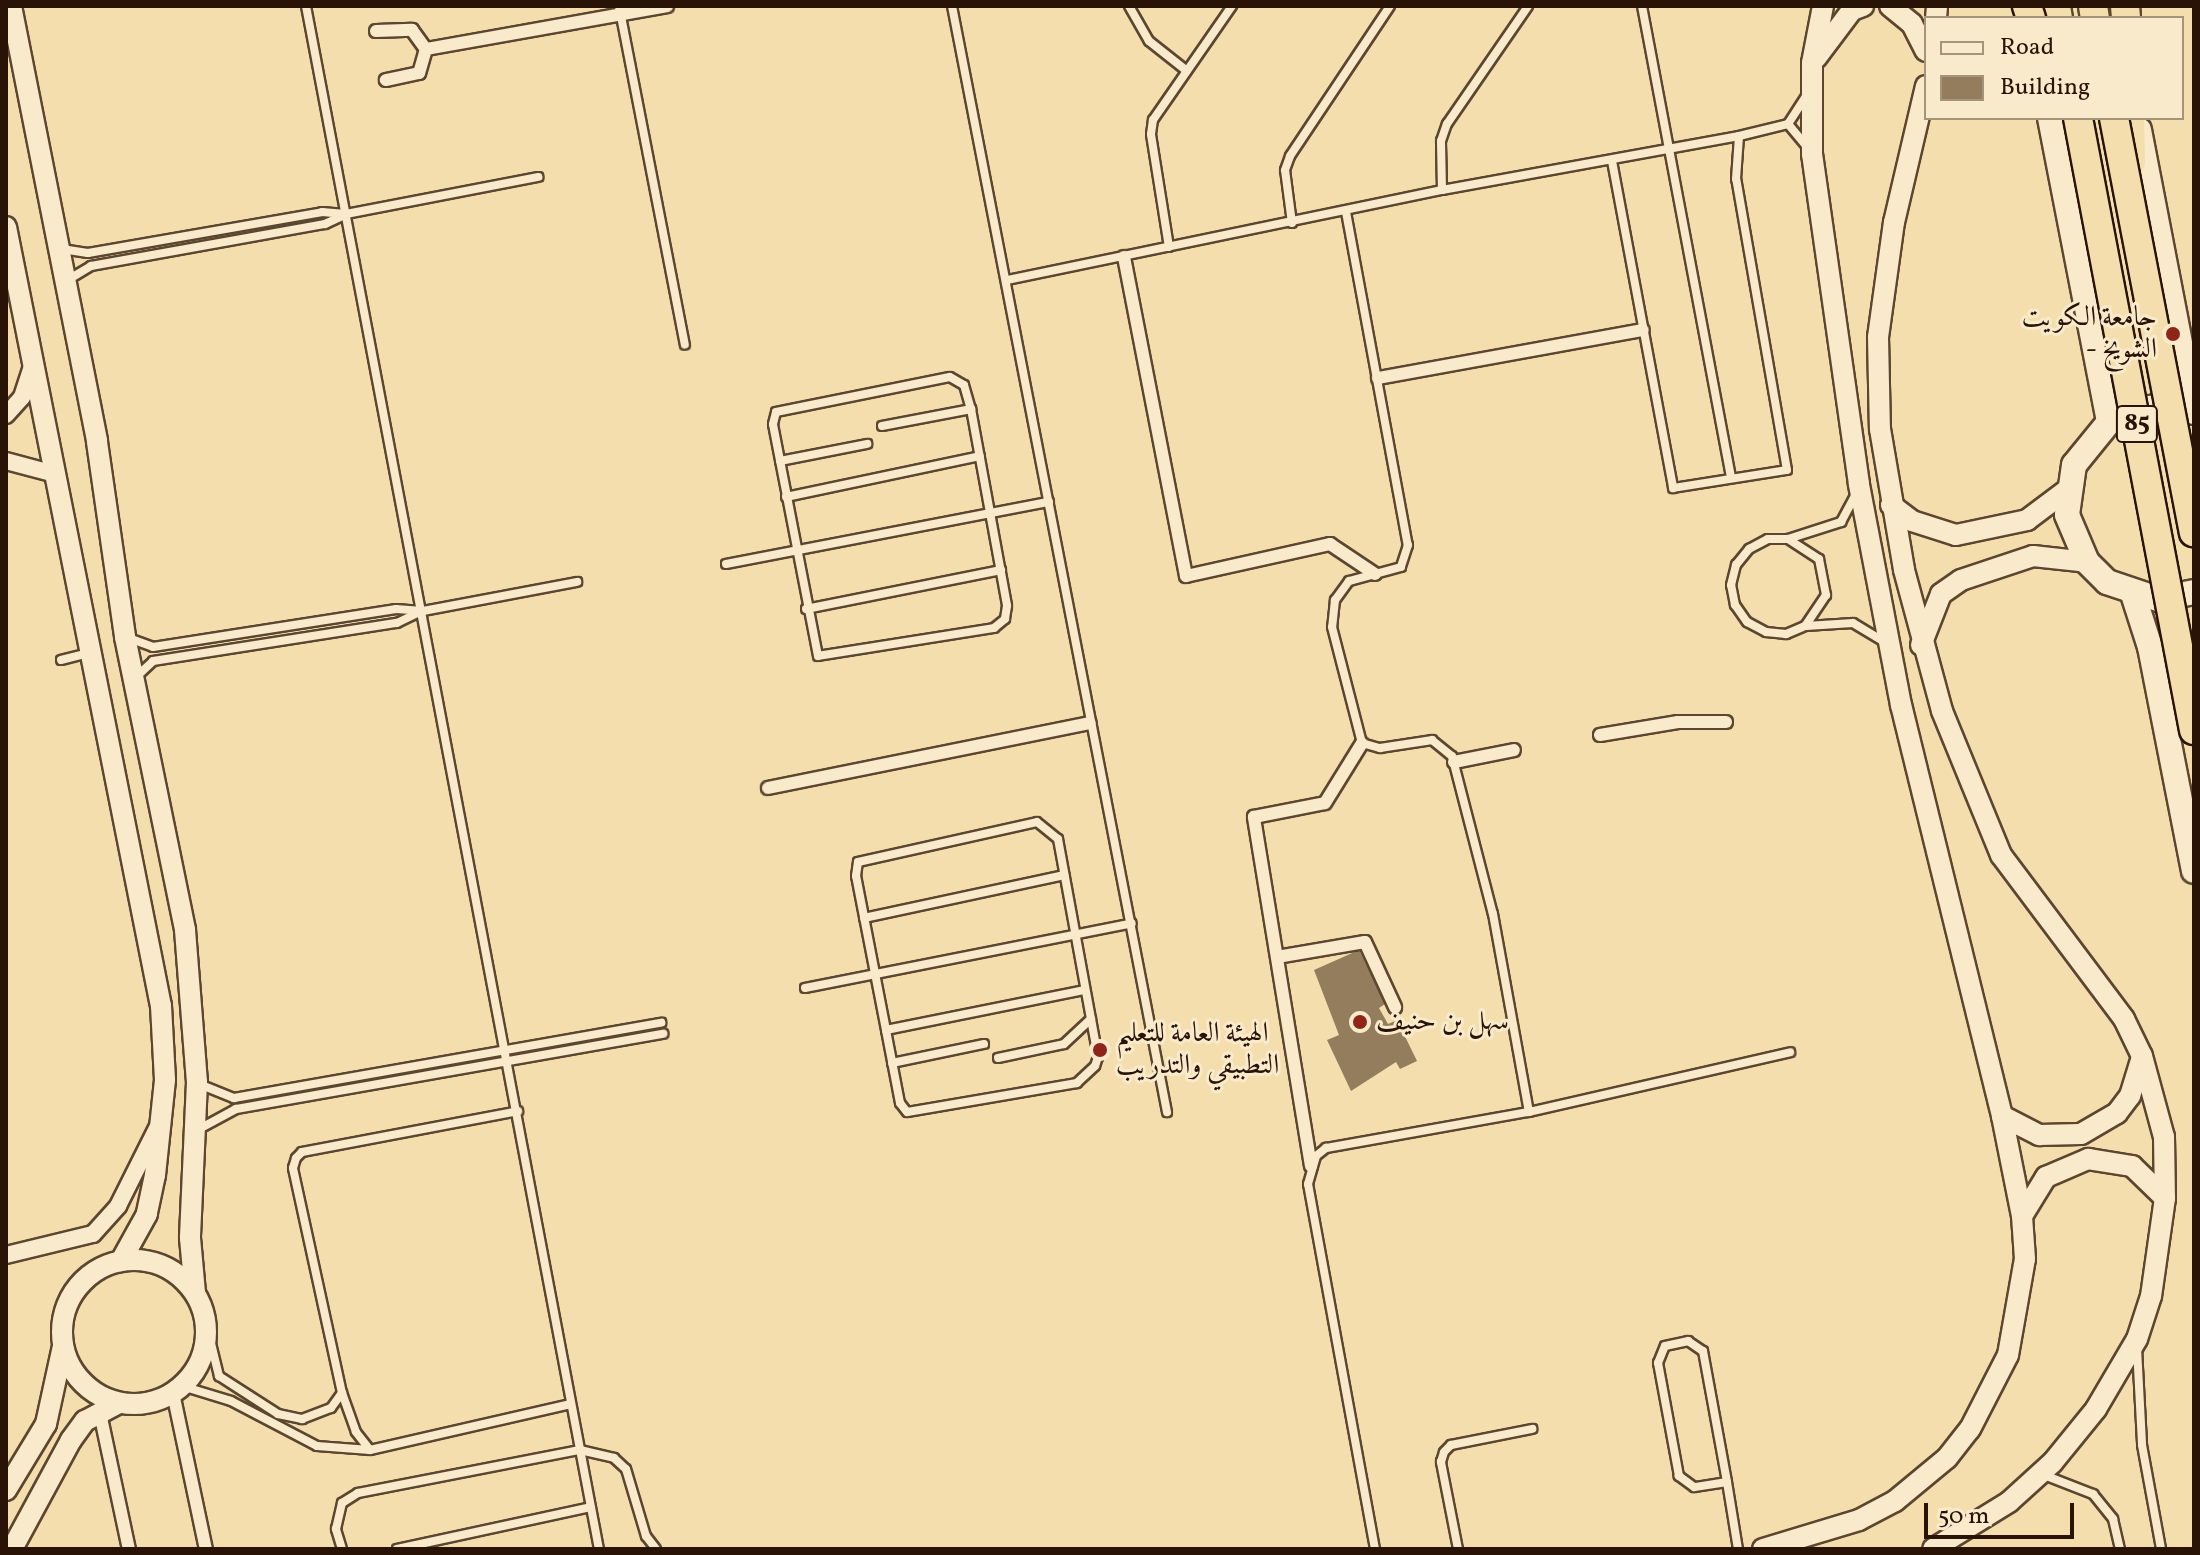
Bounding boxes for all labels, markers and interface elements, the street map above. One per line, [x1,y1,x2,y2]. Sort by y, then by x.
legend [1924,16,2184,120]
text: Road [2000,31,2054,65]
text: Building [2000,71,2090,105]
place label: جامعة الكويت - الشويخ [2022,301,2157,367]
marker: جامعة الكويت - الشويخ [2164,325,2182,343]
road number: 85 [2115,402,2159,446]
place label: سهل بن حنيف [1376,1005,1509,1039]
marker: سهل بن حنيف [1351,1013,1369,1031]
place label: الهيئة العامة للتعليم التطبيقي والتدريب [1116,1017,1279,1083]
marker: الهيئة العامة للتعليم التطبيقي والتدريب [1091,1041,1109,1059]
scale bar [1928,1487,2078,1537]
text: 50 m [1938,1500,1990,1534]

